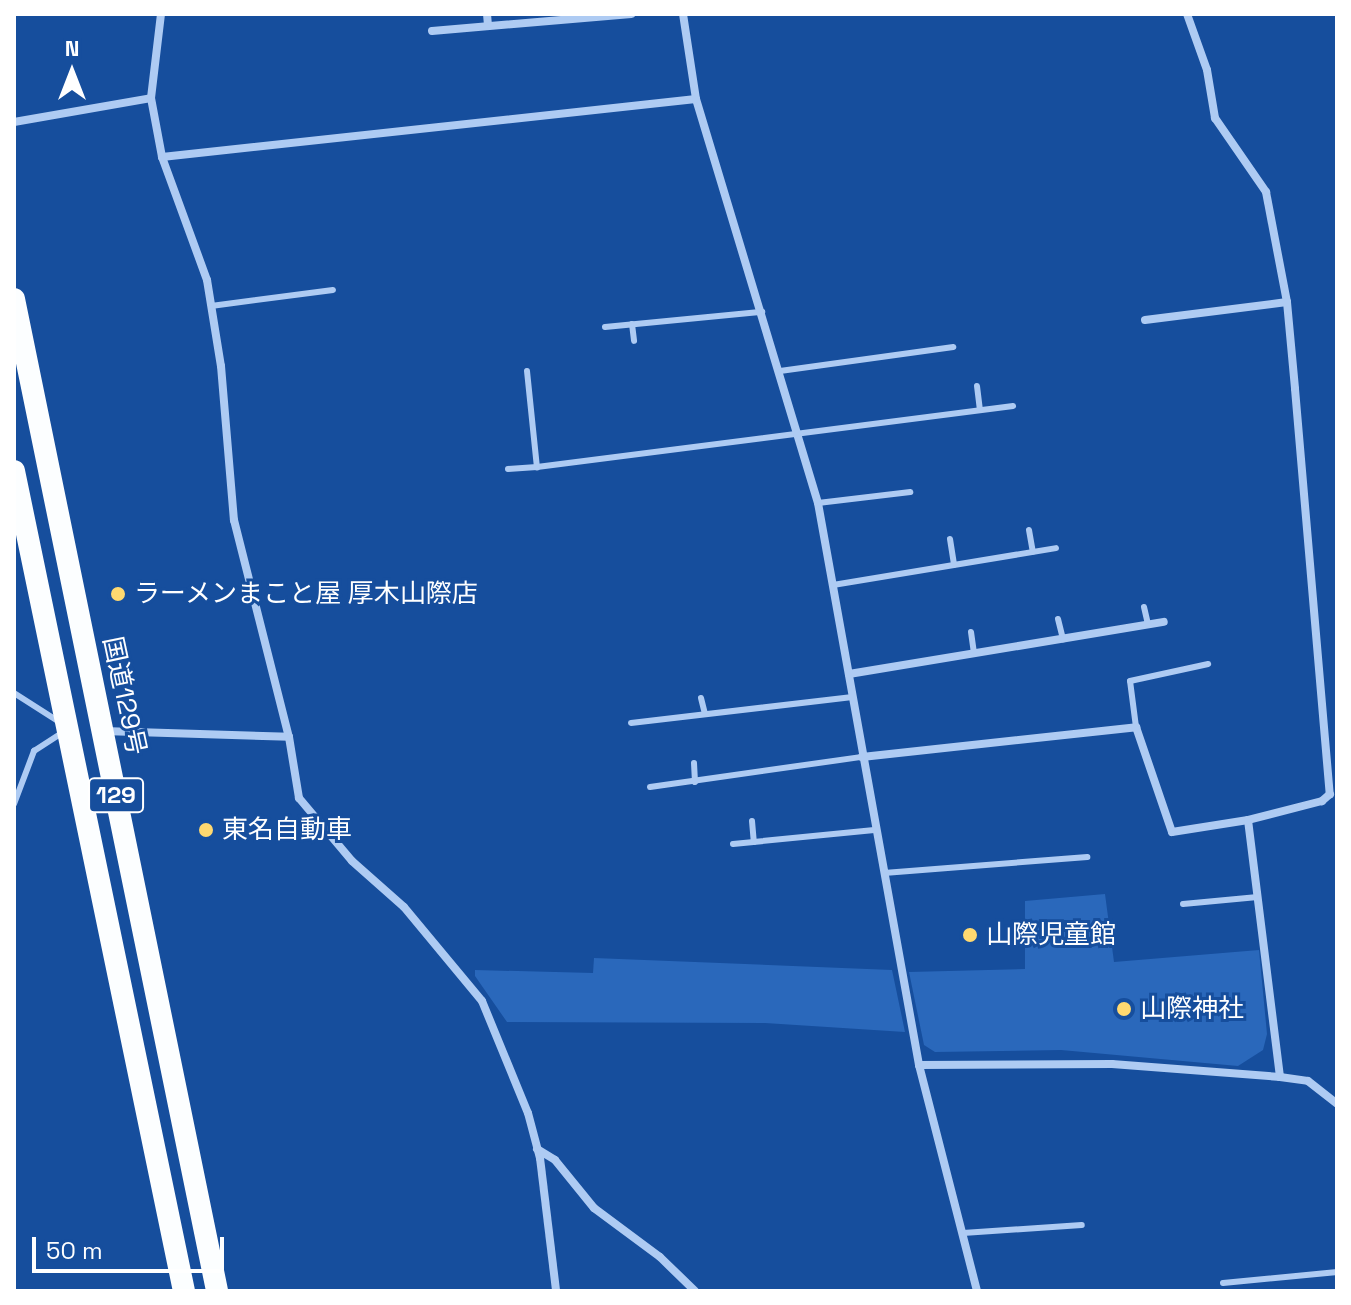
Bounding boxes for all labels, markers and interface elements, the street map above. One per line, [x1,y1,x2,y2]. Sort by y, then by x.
north arrow [32,32,112,112]
text: N [65,34,79,62]
place label: ラーメンまこと屋 厚木山際店 [134,578,479,610]
marker: ラーメンまこと屋 厚木山際店 [109,585,127,603]
street label: 国道129号 [96,634,152,758]
road number: 129 [88,775,144,815]
place label: 東名自動車 [222,814,352,846]
marker: 東名自動車 [197,821,215,839]
place label: 山際児童館 [986,919,1116,951]
marker: 山際児童館 [961,926,979,944]
place label: 山際神社 [1140,993,1244,1025]
marker: 山際神社 [1115,1000,1133,1018]
scale bar [36,1221,228,1271]
text: 50 m [46,1235,103,1266]

